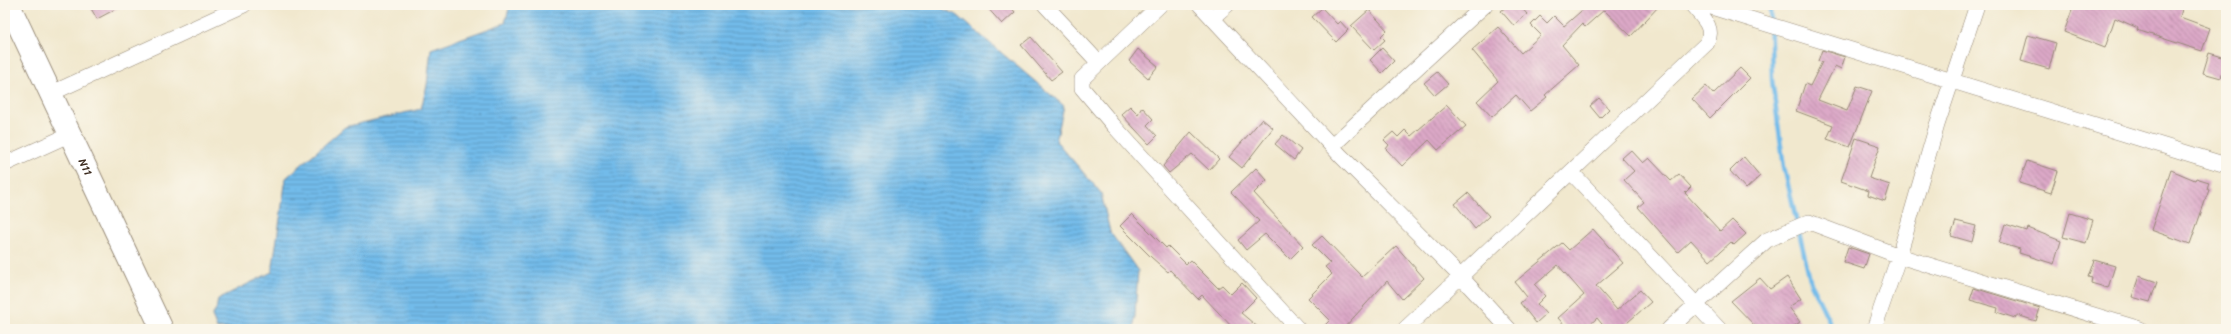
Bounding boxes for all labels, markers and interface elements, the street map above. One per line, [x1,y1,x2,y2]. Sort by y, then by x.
street label: N11 [73,155,97,179]

